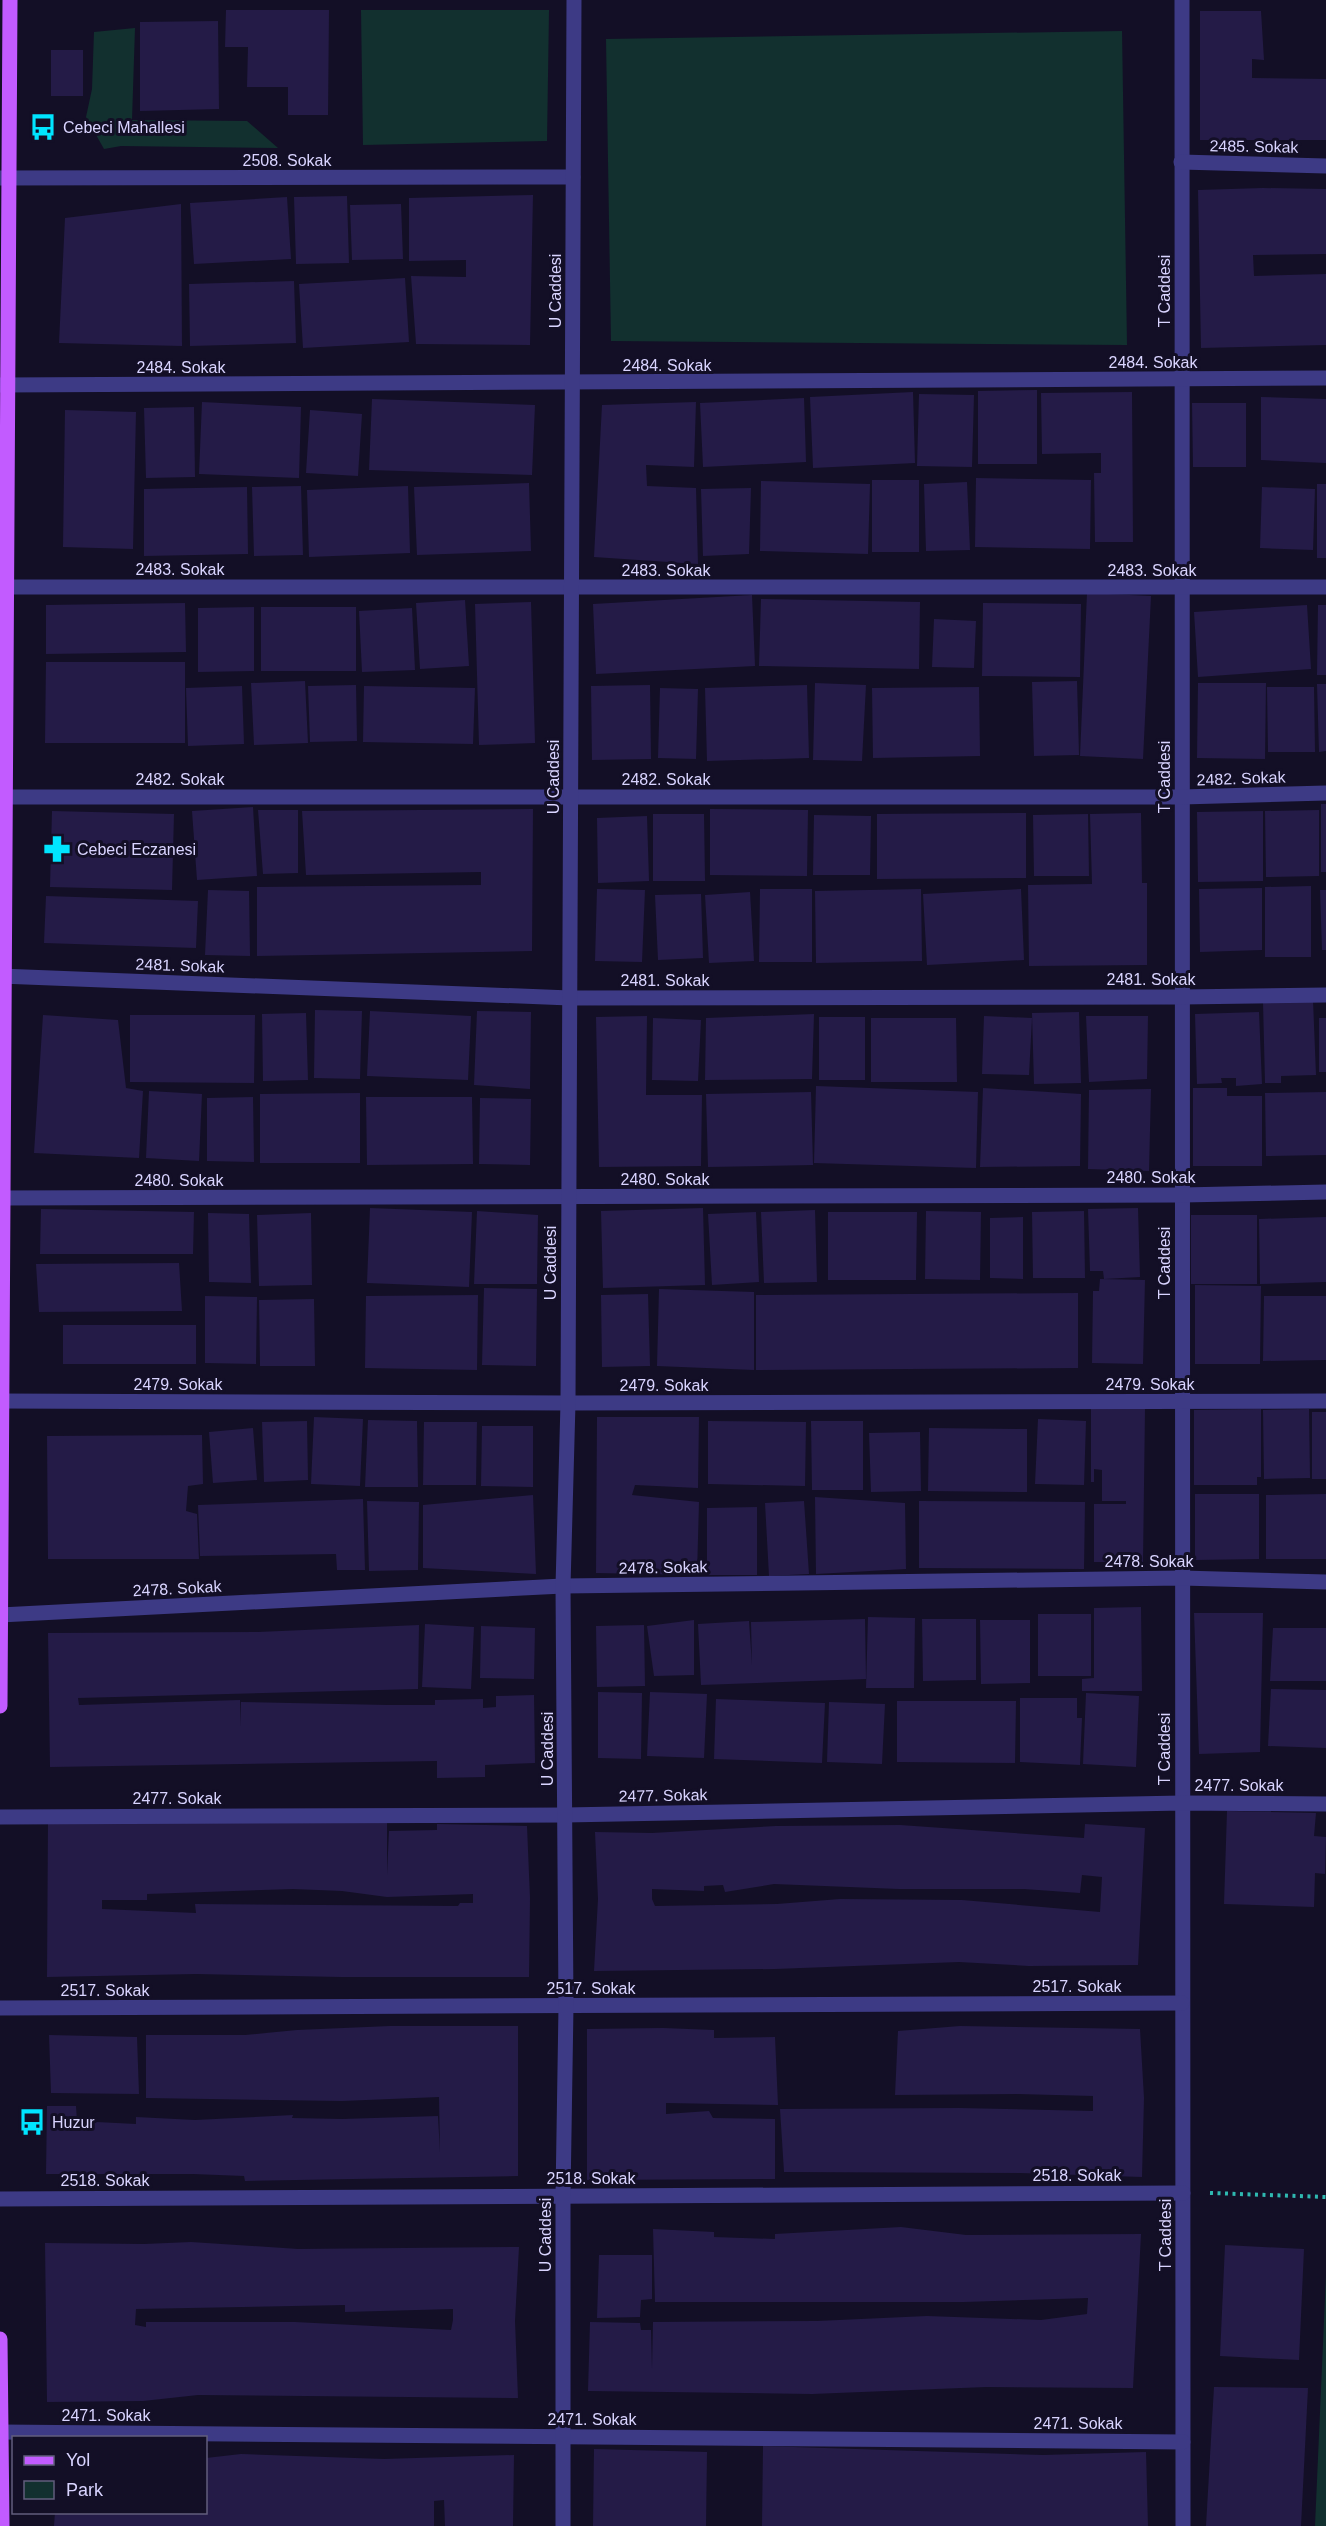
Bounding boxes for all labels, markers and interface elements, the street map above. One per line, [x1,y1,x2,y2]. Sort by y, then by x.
bus stop icon: Cebeci Mahallesi [28,112,58,142]
place label: Cebeci Mahallesi [63,119,185,136]
street label: 2485. Sokak [1209,137,1300,156]
street label: 2508. Sokak [243,152,332,169]
street label: U Caddesi [547,254,564,328]
street label: T Caddesi [1156,255,1173,327]
street label: 2484. Sokak [1109,354,1198,371]
street label: 2484. Sokak [623,357,712,374]
street label: 2484. Sokak [137,359,226,376]
street label: 2483. Sokak [136,561,225,578]
street label: 2483. Sokak [622,562,711,579]
street label: 2483. Sokak [1108,562,1197,579]
street label: U Caddesi [545,740,562,814]
street label: T Caddesi [1156,741,1173,813]
street label: 2482. Sokak [1196,768,1287,789]
street label: 2482. Sokak [136,771,225,788]
street label: 2482. Sokak [622,771,711,788]
pharmacy icon: Cebeci Eczanesi [42,834,72,864]
place label: Cebeci Eczanesi [77,841,196,858]
street label: 2481. Sokak [135,955,226,976]
street label: 2481. Sokak [1107,971,1196,988]
street label: 2481. Sokak [621,972,710,989]
street label: 2480. Sokak [1107,1169,1196,1186]
street label: 2480. Sokak [621,1171,710,1188]
street label: 2480. Sokak [135,1172,224,1189]
street label: U Caddesi [542,1226,559,1300]
street label: T Caddesi [1156,1227,1173,1299]
street label: 2479. Sokak [134,1376,223,1393]
street label: 2479. Sokak [1106,1376,1195,1393]
street label: 2479. Sokak [620,1377,709,1394]
street label: 2478. Sokak [1105,1553,1194,1570]
street label: 2478. Sokak [618,1558,709,1577]
street label: 2478. Sokak [132,1578,223,1599]
street label: U Caddesi [539,1712,556,1786]
street label: T Caddesi [1156,1713,1173,1785]
street label: 2477. Sokak [1195,1777,1284,1794]
street label: 2477. Sokak [618,1786,709,1805]
street label: 2477. Sokak [133,1790,222,1807]
street label: 2517. Sokak [1033,1978,1122,1995]
street label: 2517. Sokak [547,1980,636,1997]
street label: 2517. Sokak [61,1982,150,1999]
bus stop icon: Huzur [17,2107,47,2137]
place label: Huzur [52,2114,95,2131]
street label: 2518. Sokak [1033,2167,1122,2184]
street label: 2518. Sokak [547,2170,636,2187]
street label: 2518. Sokak [61,2172,150,2189]
street label: U Caddesi [537,2198,554,2272]
street label: T Caddesi [1157,2199,1174,2271]
street label: 2471. Sokak [62,2407,151,2424]
street label: 2471. Sokak [548,2411,637,2428]
street label: 2471. Sokak [1034,2415,1123,2432]
legend [12,2436,207,2514]
text: Yol [66,2450,90,2470]
text: Park [66,2480,104,2500]

